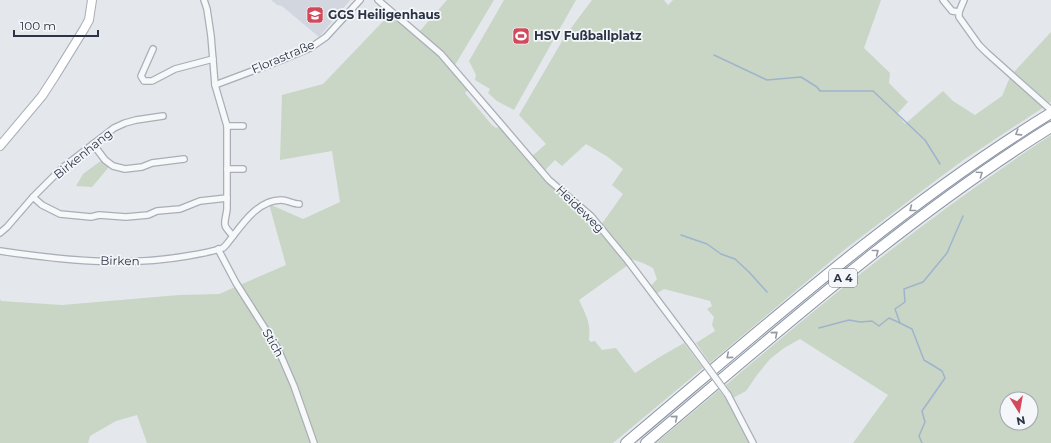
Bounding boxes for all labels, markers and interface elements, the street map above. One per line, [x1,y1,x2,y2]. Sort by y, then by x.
school or university icon: GGS Heiligenhaus [305,5,325,25]
place label: GGS Heiligenhaus [328,7,441,22]
scale bar [14,12,98,38]
text: 100 m [20,18,56,33]
sports icon: HSV Fußballplatz [511,26,531,46]
place label: HSV Fußballplatz [534,28,642,43]
street label: Florastraße [249,37,317,77]
street label: Birkenhang [50,126,115,182]
one-way arrow [1015,128,1022,136]
one-way arrow [976,171,983,179]
street label: Heideweg [553,182,608,235]
one-way arrow [910,204,917,211]
one-way arrow [871,250,878,257]
street label: Birken [100,253,140,268]
road number: A 4 [829,269,857,287]
street label: Stich [259,326,287,360]
one-way arrow [770,332,777,339]
one-way arrow [726,352,733,359]
north arrow [999,391,1039,431]
text: N [1015,413,1027,429]
one-way arrow [671,416,678,423]

